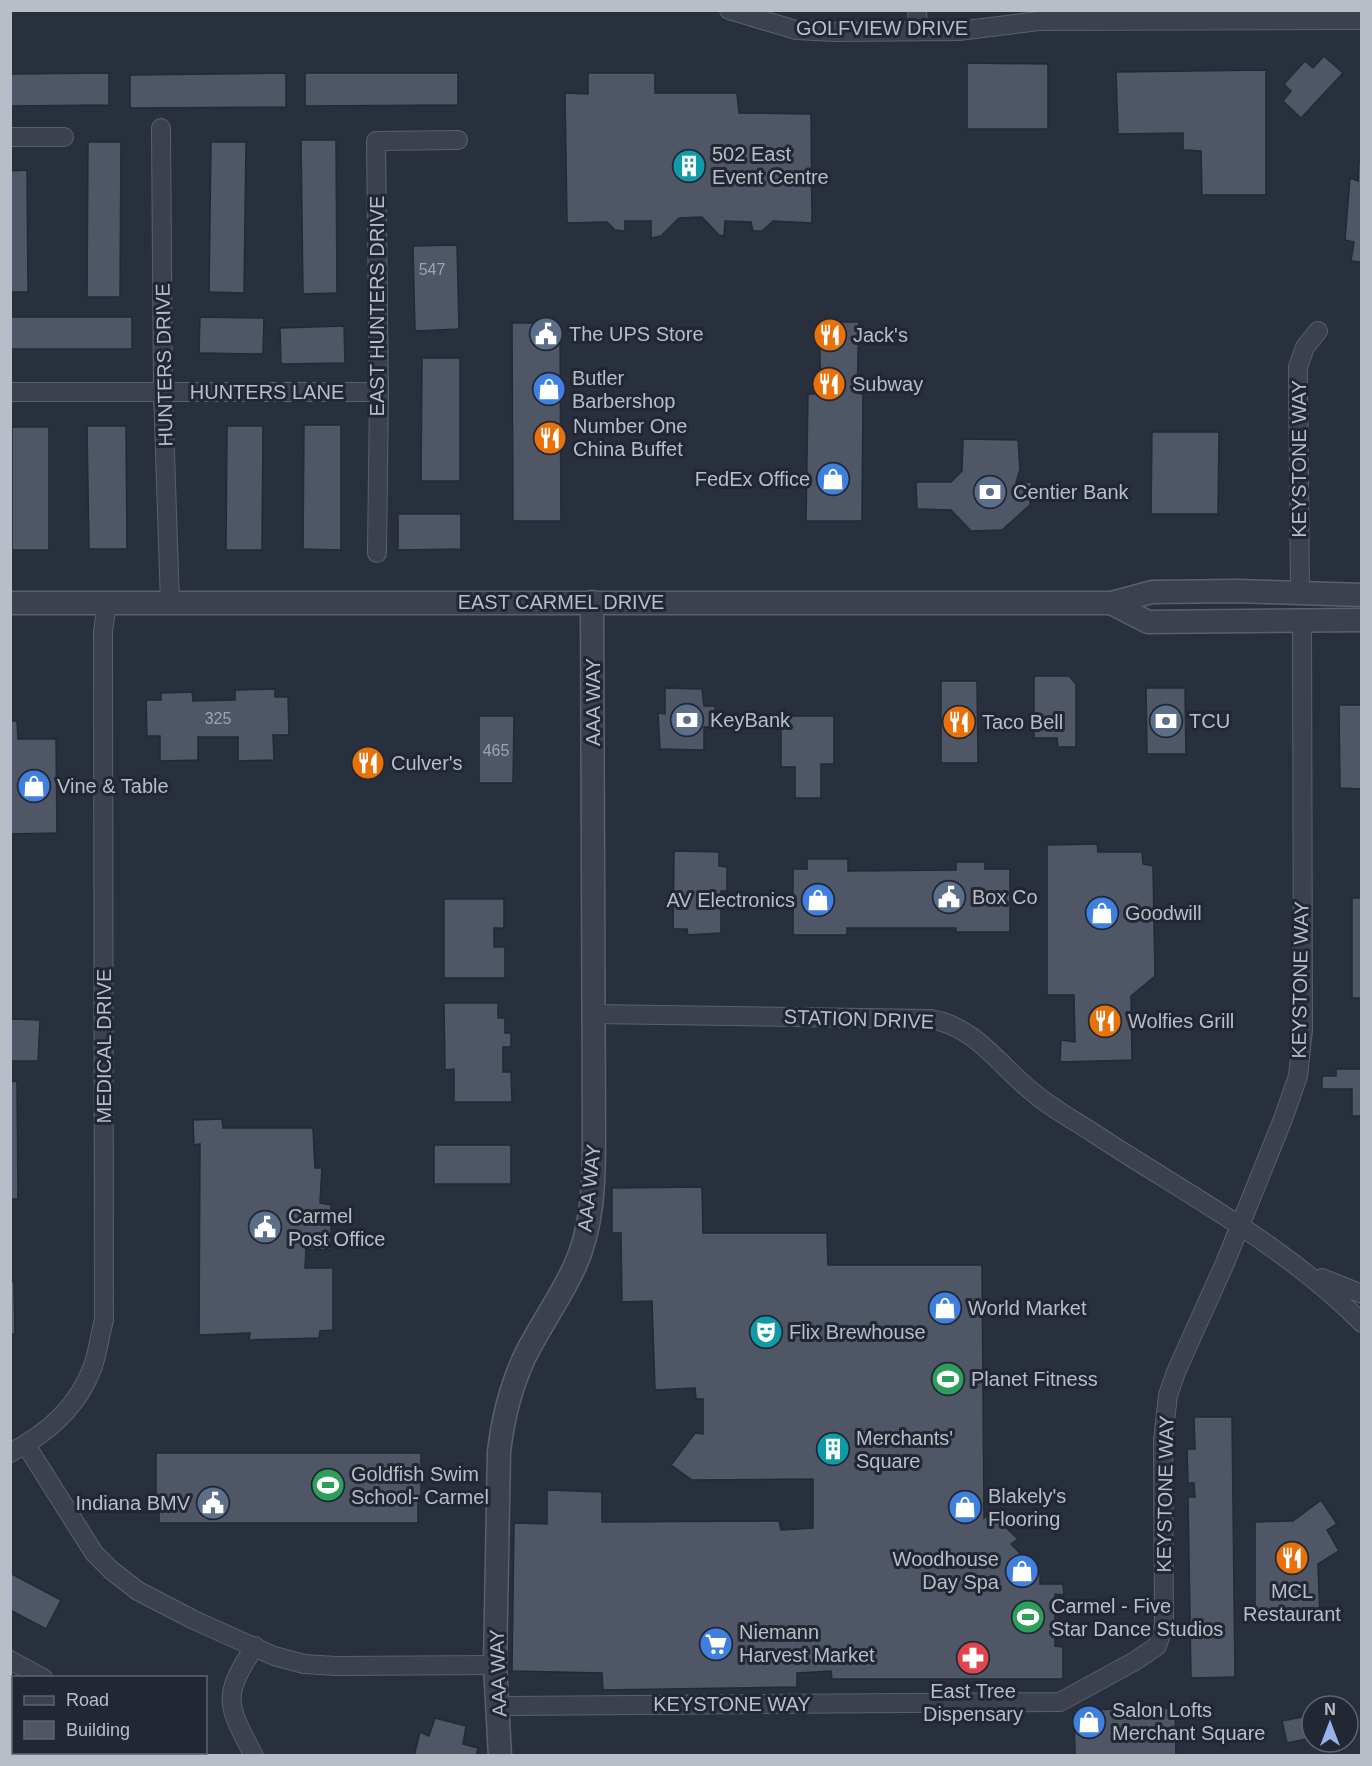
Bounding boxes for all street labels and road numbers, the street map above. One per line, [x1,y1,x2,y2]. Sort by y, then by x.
street label: GOLFVIEW DRIVE [796,17,968,39]
street label: EAST HUNTERS DRIVE [366,196,388,416]
street label: HUNTERS DRIVE [152,283,176,447]
street label: KEYSTONE WAY [1288,380,1310,538]
street label: HUNTERS LANE [190,381,344,403]
street label: EAST CARMEL DRIVE [458,591,664,613]
street label: AAA WAY [582,658,604,746]
street label: KEYSTONE WAY [1288,901,1312,1059]
street label: MEDICAL DRIVE [93,969,115,1123]
street label: STATION DRIVE [783,1005,935,1033]
street label: AAA WAY [573,1143,605,1233]
street label: KEYSTONE WAY [1153,1415,1177,1573]
street label: AAA WAY [485,1629,511,1717]
street label: KEYSTONE WAY [653,1693,811,1715]

